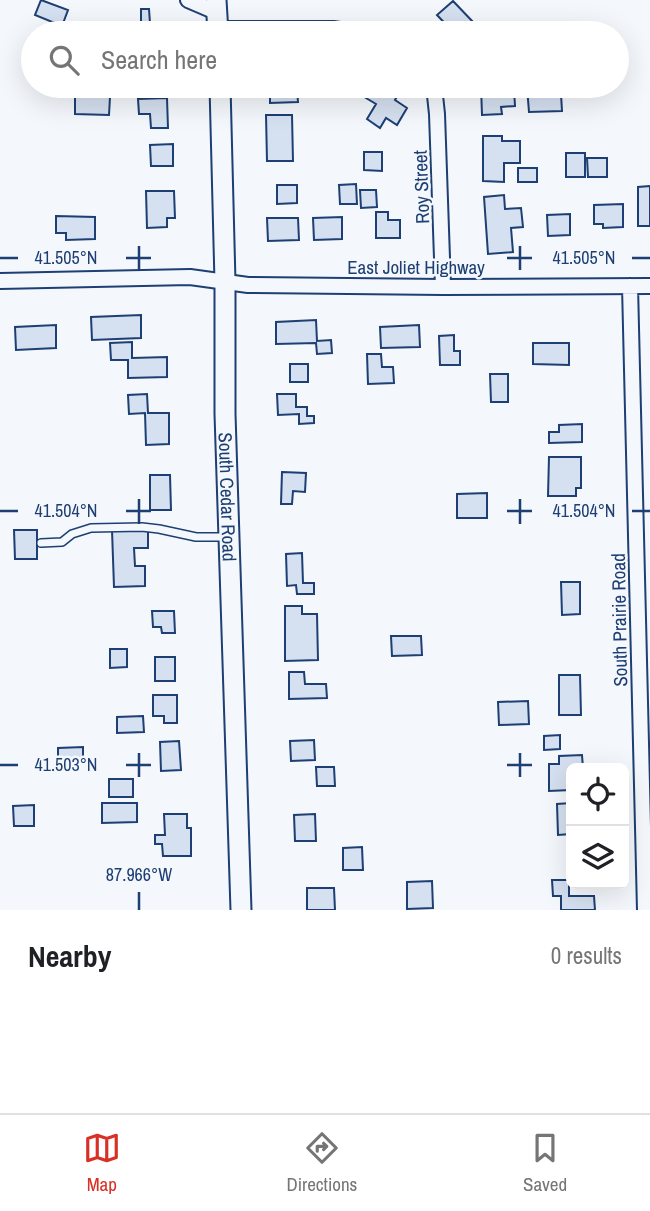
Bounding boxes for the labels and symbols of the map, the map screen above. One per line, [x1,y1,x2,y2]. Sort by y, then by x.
street label: Roy Street [407,149,435,224]
text: 41.505°N [35,245,98,270]
text: 41.505°N [553,245,616,270]
street label: East Joliet Highway [347,254,485,280]
street label: South Cedar Road [213,432,243,562]
text: 41.504°N [35,498,98,523]
text: 41.504°N [553,498,616,523]
street label: South Prairie Road [605,553,633,687]
text: 41.503°N [35,752,98,777]
text: 87.966°W [106,862,172,887]

